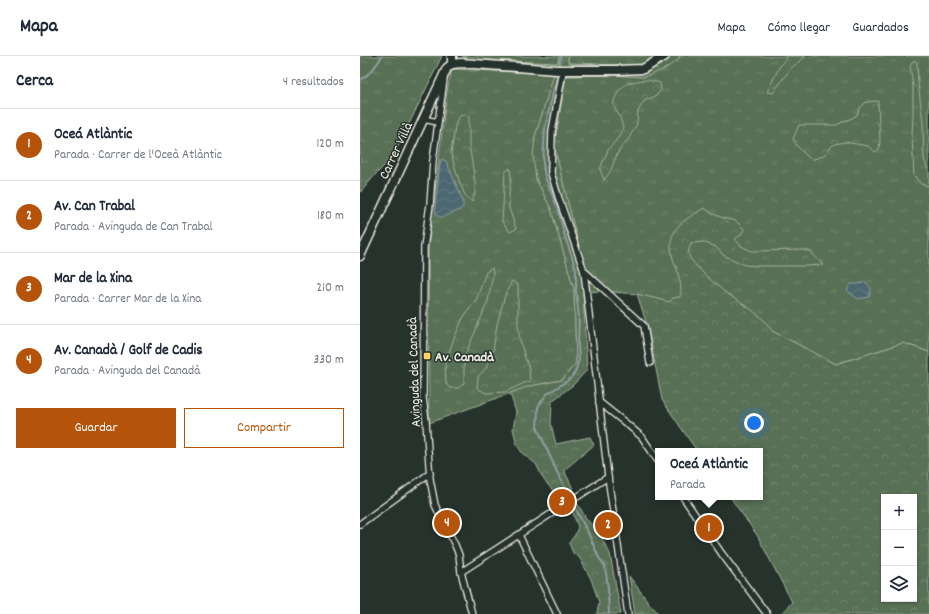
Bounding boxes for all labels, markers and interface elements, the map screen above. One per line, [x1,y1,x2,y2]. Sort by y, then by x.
text: Mapa [20,14,58,41]
text: Mapa [718,18,745,38]
text: Cómo llegar [767,18,830,38]
text: Guardados [852,18,909,38]
text: Cerca [16,70,53,94]
text: 4 resultados [283,73,344,92]
street label: Carrer Villà [375,119,419,183]
text: Oceá Atlàntic [54,124,132,146]
text: 1 [28,135,30,154]
text: 120 m [316,135,344,154]
text: Parada · Carrer de l'Oceà Atlàntic [54,146,222,165]
text: Av. Can Trabal [54,196,135,218]
text: 2 [26,207,32,226]
text: 180 m [317,207,344,226]
text: Parada · Avinguda de Can Trabal [54,218,213,237]
text: Mar de la Xina [54,268,132,290]
text: 3 [26,279,32,298]
text: 210 m [316,279,344,298]
text: Parada · Carrer Mar de la Xina [54,290,201,309]
street label: Avinguda del Canadà [403,316,427,427]
text: Av. Canadà / Golf de Cadis [54,340,203,362]
place label: Av. Canadà [435,348,495,368]
text: 4 [26,351,32,370]
text: 330 m [313,351,344,370]
marker: Av. Canadà [422,351,432,361]
text: Parada · Avinguda del Canadà [54,362,201,381]
button: Guardar [16,408,176,448]
button: Compartir [184,408,344,448]
your location [744,413,764,433]
popup [655,448,763,500]
text: Oceá Atlàntic [670,454,748,476]
text: Parada [670,476,705,495]
pin: 3 [549,487,575,517]
map controls [881,494,917,602]
button: + [881,494,917,530]
pin: 4 [434,508,460,538]
pin: 2 [595,510,621,540]
pin: 1 [696,513,722,543]
button: − [881,530,917,566]
button: layers [881,566,917,602]

